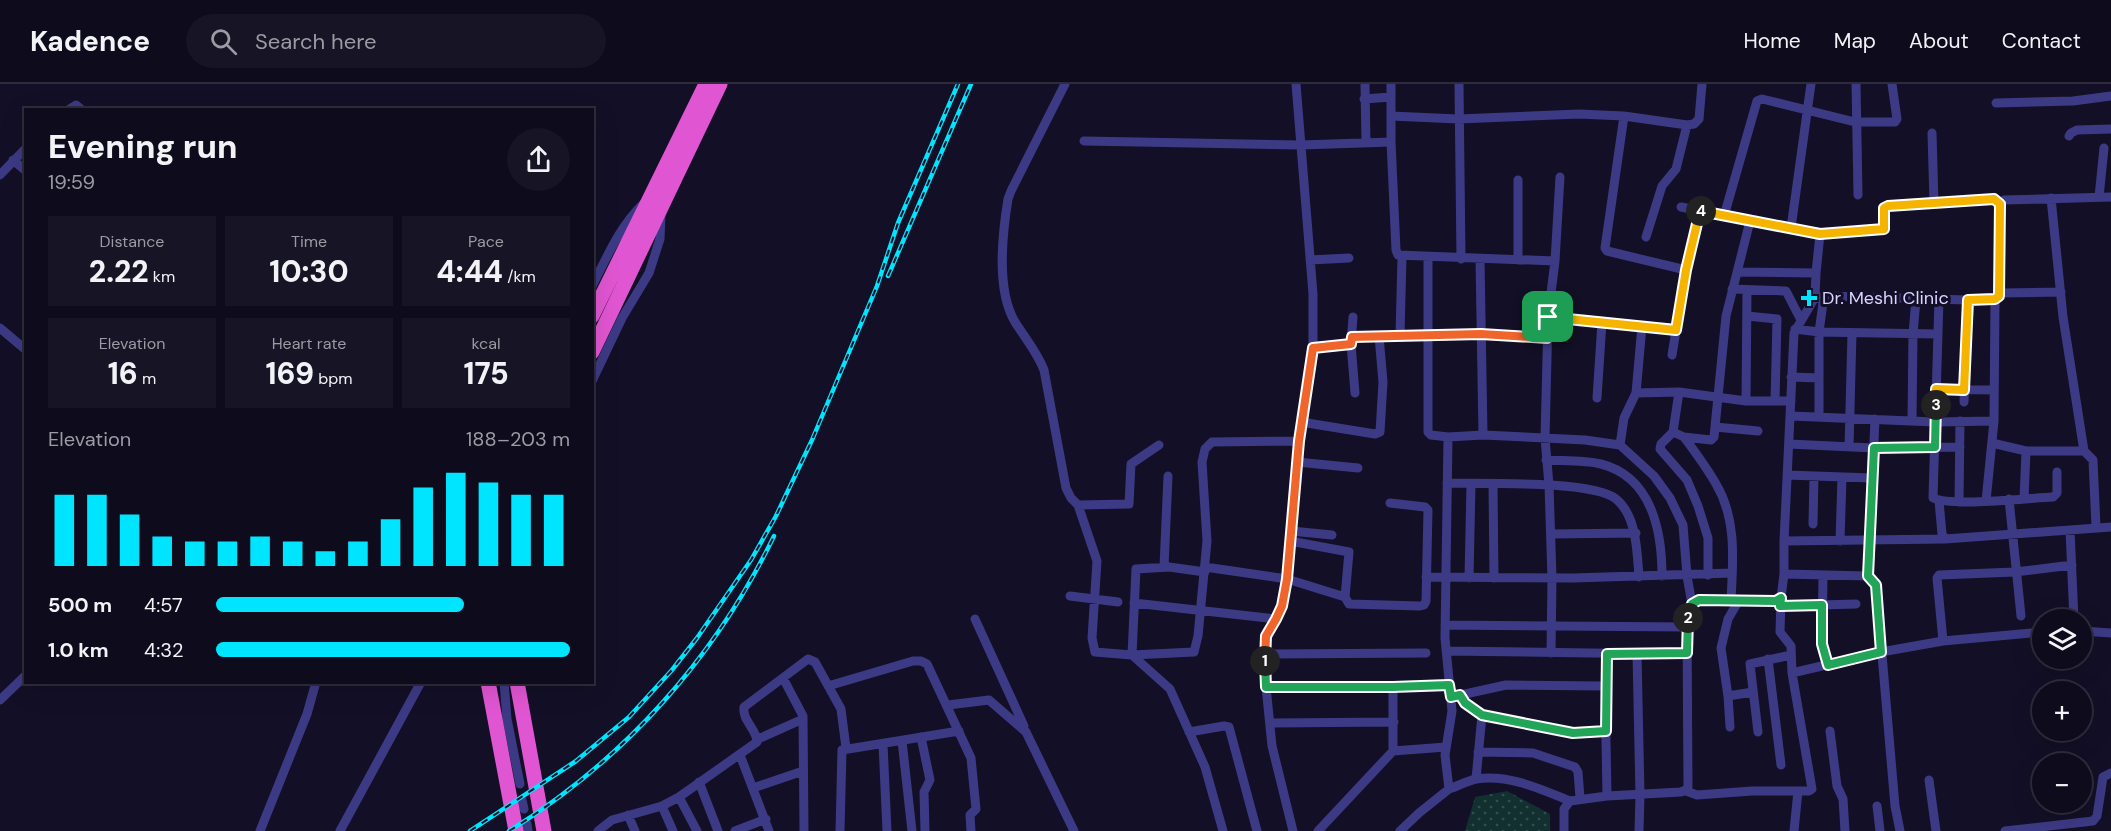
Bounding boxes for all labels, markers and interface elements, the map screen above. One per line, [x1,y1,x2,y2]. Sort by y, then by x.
search box [186,14,606,68]
text: Kadence [30,23,150,60]
icon: search [207,25,240,58]
text: Search here [255,27,376,56]
text: Home [1743,27,1801,55]
text: Map [1834,27,1876,55]
text: About [1909,27,1969,55]
text: Contact [2002,27,2081,55]
text: Evening run [48,125,237,168]
button: share [507,128,570,191]
text: 19:59 [48,169,95,195]
pin: 4 [1686,196,1716,226]
text: 4 [1696,200,1706,221]
text: Distance [100,231,164,252]
text: Time [291,231,327,252]
text: Pace [468,231,504,252]
text: 2.22 [89,252,149,291]
text: 10:30 [269,252,349,291]
text: 4:44 [436,252,503,291]
text: km [149,266,175,287]
text: /km [503,266,536,287]
place label: Dr. Meshi Clinic [1822,286,1949,310]
marker: Dr. Meshi Clinic [1800,289,1818,307]
pin [1522,291,1573,342]
icon: arrive [1531,300,1564,333]
text: Elevation [99,333,165,354]
text: Heart rate [272,333,346,354]
text: kcal [472,333,500,354]
text: 16 [108,354,138,393]
text: 169 [265,354,314,393]
text: 175 [463,354,509,393]
text: m [138,368,156,389]
text: bpm [314,368,353,389]
pin: 3 [1921,390,1951,420]
text: 3 [1931,394,1941,415]
text: Elevation [48,426,131,452]
text: 188–203 m [466,426,570,452]
text: 500 m [48,592,112,618]
text: 4:57 [144,592,183,618]
pin: 2 [1673,603,1703,633]
text: 2 [1683,607,1693,628]
map controls [2032,609,2092,813]
button: layers [2032,609,2092,669]
text: 1.0 km [48,637,109,663]
text: 4:32 [144,637,184,663]
pin: 1 [1250,646,1280,676]
text: 1 [1262,650,1268,671]
button: + [2032,681,2092,741]
button: − [2032,753,2092,813]

